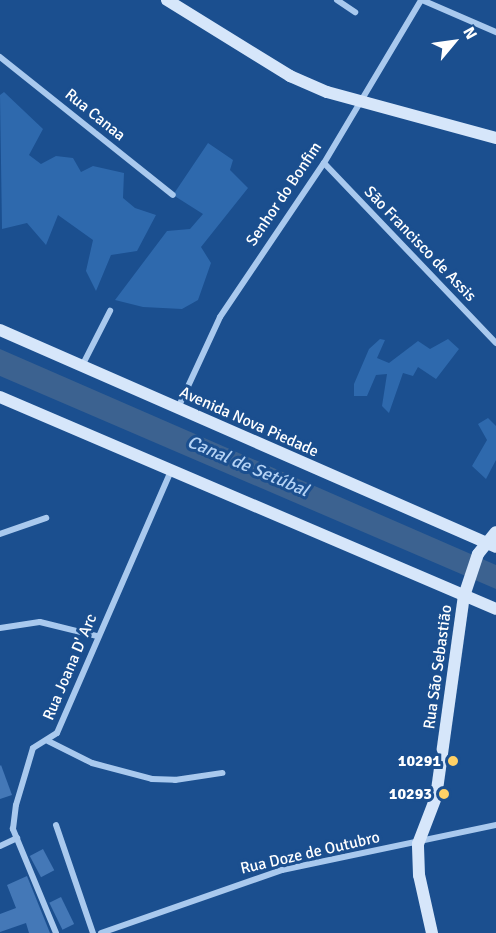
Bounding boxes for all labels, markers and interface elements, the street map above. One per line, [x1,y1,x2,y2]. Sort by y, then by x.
north arrow [424,12,484,72]
text: N [458,24,481,43]
street label: Rua Canaa [61,85,129,145]
street label: Senhor do Bonfim [242,138,326,250]
street label: São Francisco de Assis [360,182,480,306]
street label: Avenida Nova Piedade [177,383,321,461]
water label: Canal de Setúbal [184,431,312,501]
street label: Rua São Sebastião [420,604,456,730]
street label: Rua Joana D' Arc [39,611,101,723]
place label: 10291 [398,751,441,771]
marker: 10291 [446,754,460,768]
place label: 10293 [389,784,432,804]
marker: 10293 [437,787,451,801]
street label: Rua Doze de Outubro [238,828,382,878]

